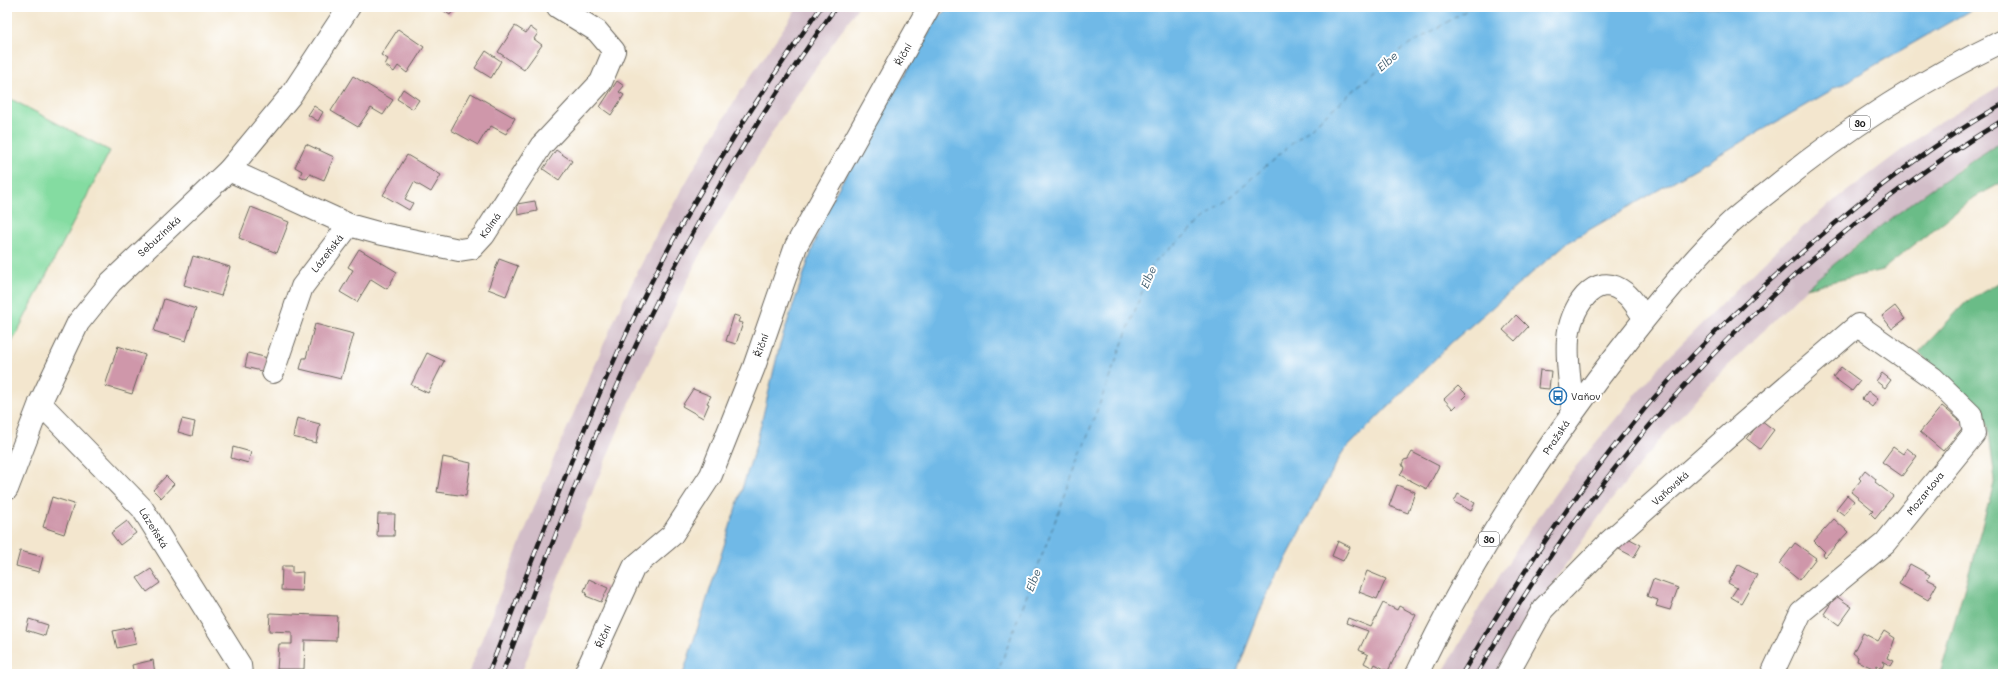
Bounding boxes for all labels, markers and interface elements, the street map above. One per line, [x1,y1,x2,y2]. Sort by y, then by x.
street label: Říční [891,40,915,68]
water label: Elbe [1373,48,1401,74]
road number: 30 [1850,116,1870,130]
street label: Kolmá [476,209,504,241]
street label: Sebuzínská [134,212,184,260]
street label: Lázeňská [308,231,346,275]
water label: Elbe [1137,263,1159,290]
street label: Říční [750,331,772,359]
bus stop icon: Vaňov [1548,386,1568,406]
place label: Vaňov [1571,389,1600,403]
street label: Pražská [1539,417,1573,457]
street label: Vaňovská [1648,467,1692,509]
street label: Mozartova [1903,468,1947,518]
street label: Lázeňská [136,505,172,551]
road number: 30 [1479,532,1499,546]
water label: Elbe [1022,566,1044,593]
street label: Říční [592,622,614,650]

